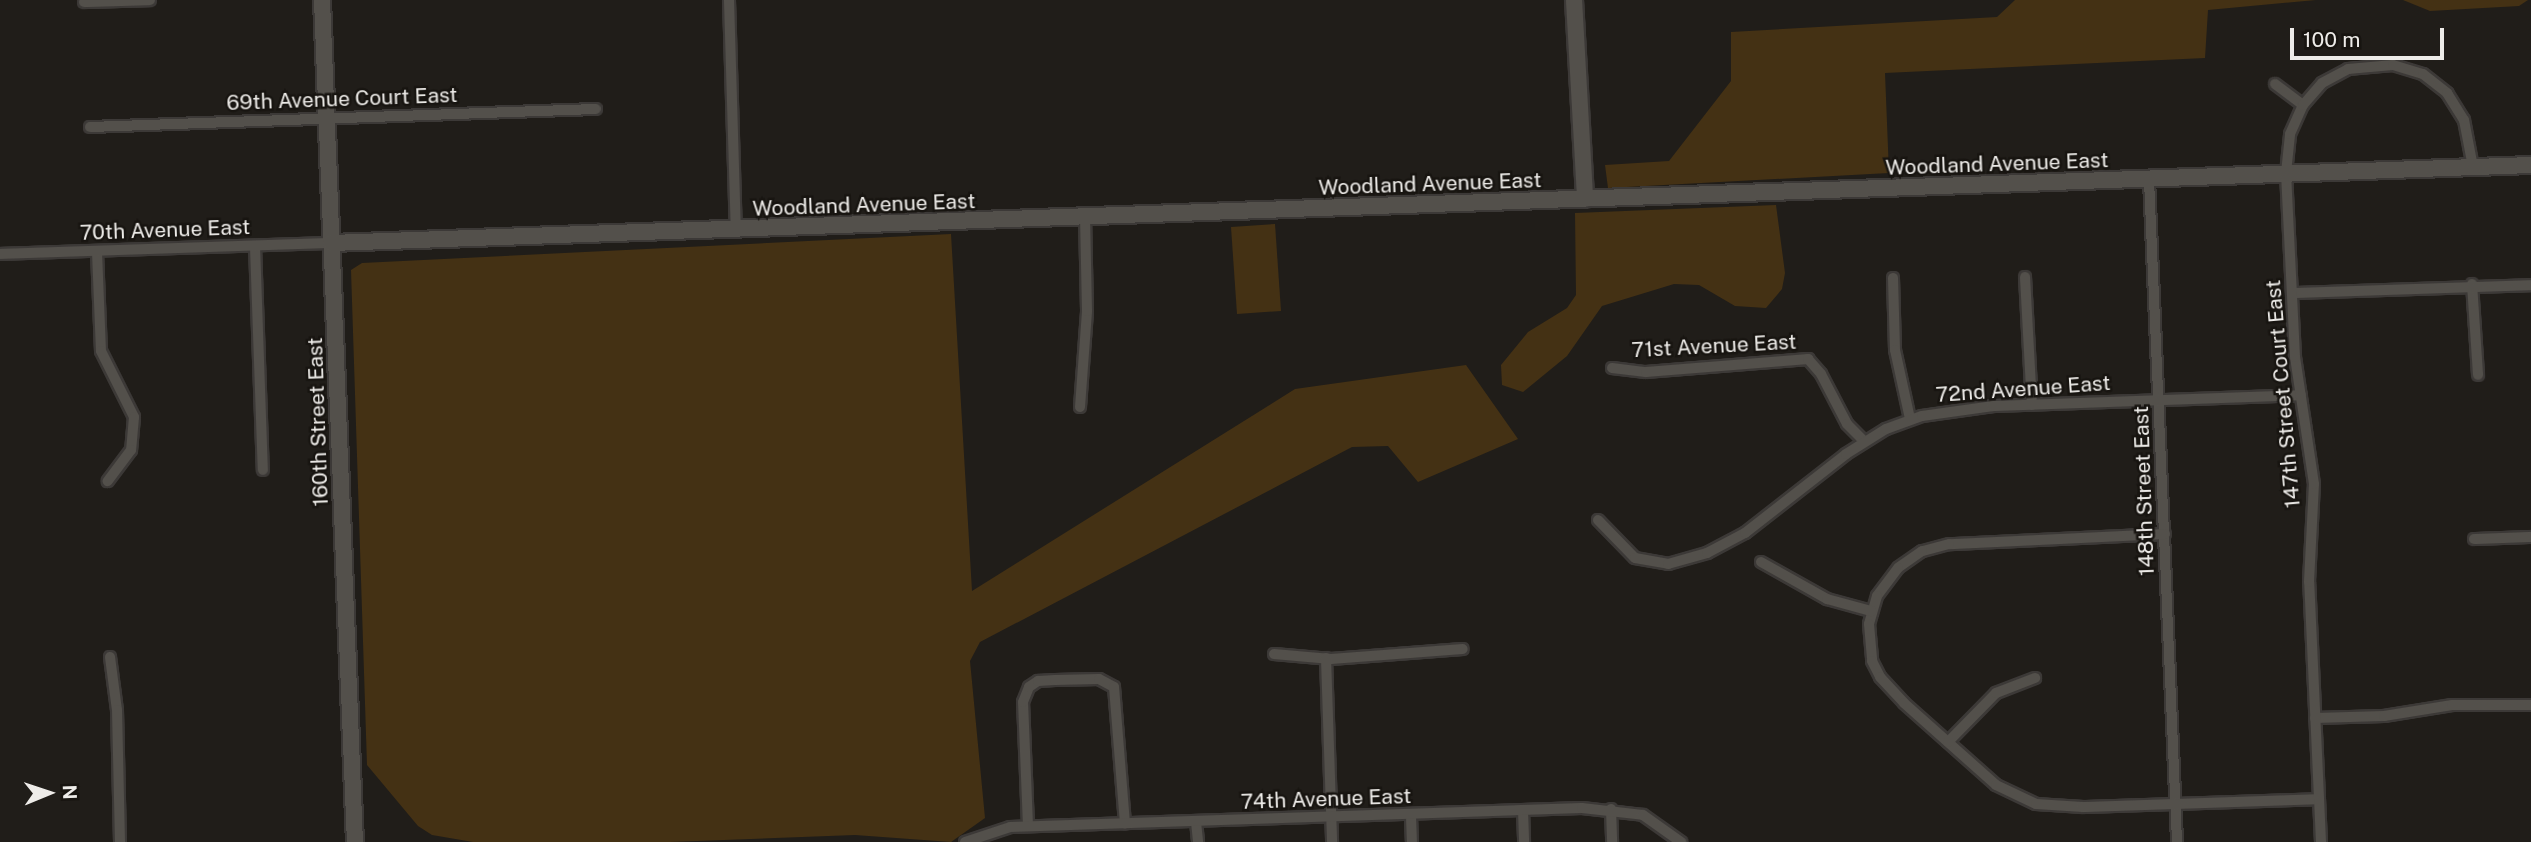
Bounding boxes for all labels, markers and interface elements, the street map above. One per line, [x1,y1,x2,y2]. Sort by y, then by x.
scale bar [2293,14,2447,58]
text: 100 m [2303,27,2360,52]
street label: 69th Avenue Court East [226,82,458,116]
street label: Woodland Avenue East [1885,148,2109,180]
street label: Woodland Avenue East [1318,168,1542,200]
street label: Woodland Avenue East [752,189,976,221]
street label: 70th Avenue East [79,214,251,246]
street label: 147th Street Court East [2260,279,2306,509]
street label: 71st Avenue East [1631,329,1797,363]
street label: 160th Street East [302,337,334,507]
street label: 72nd Avenue East [1935,370,2111,408]
street label: 148th Street East [2128,406,2160,576]
north arrow [14,758,84,828]
street label: 74th Avenue East [1240,783,1412,815]
text: N [59,784,81,800]

